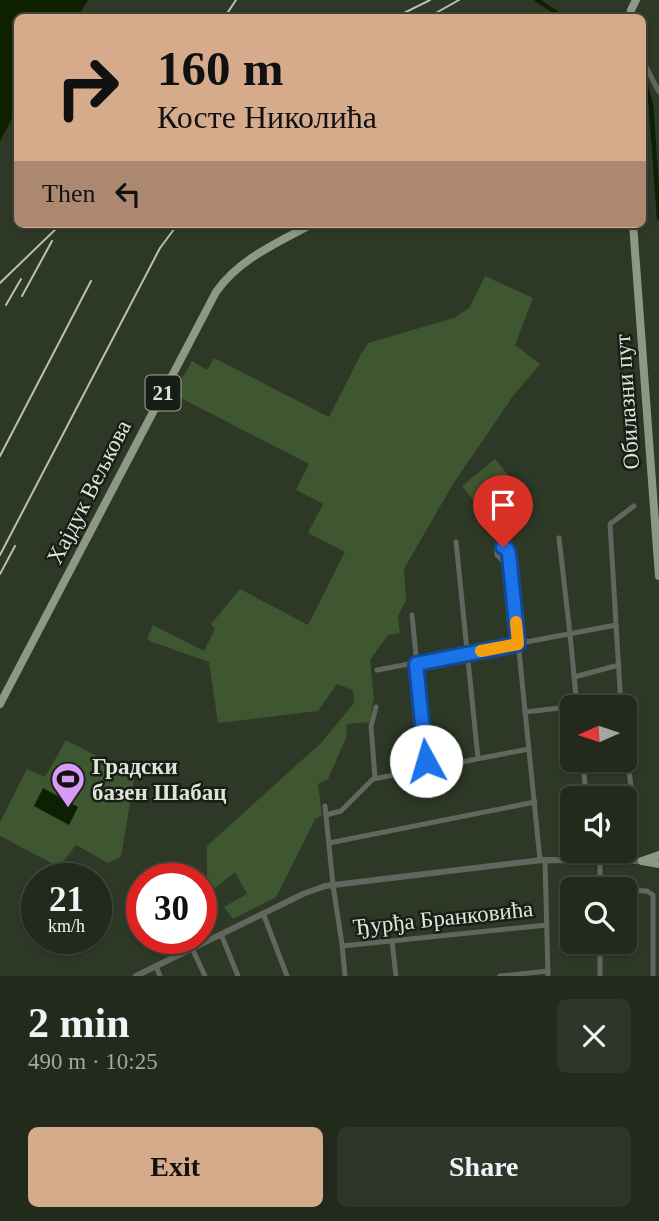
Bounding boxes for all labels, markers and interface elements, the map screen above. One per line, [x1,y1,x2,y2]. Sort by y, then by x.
text: 160 m [157,41,284,96]
icon: right [42,42,133,133]
text: Косте Николића [157,99,377,135]
icon: left [109,175,147,213]
text: Then [42,179,95,208]
street label: Обилазни пут [610,333,644,471]
road number: 21 [146,376,180,410]
street label: Хајдук Вељкова [42,416,136,568]
pin [473,475,533,547]
icon: arrive [484,486,522,524]
north arrow [560,695,637,772]
map controls [560,695,637,954]
position arrow [389,724,463,798]
place label: Градски базен Шабац [92,754,226,805]
sports icon: Градски базен Шабац [49,760,87,809]
button: sound [560,786,637,863]
speed limit sign: 30 [126,863,217,954]
button: search [560,877,637,954]
text: 21 [49,880,84,919]
street label: Ђурђа Бранковића [352,896,534,940]
text: km/h [48,916,85,936]
button: close [557,999,631,1073]
text: 2 min [28,1000,130,1046]
text: 490 m · 10:25 [28,1049,158,1074]
button: Exit [28,1127,323,1207]
button: Share [337,1127,631,1207]

